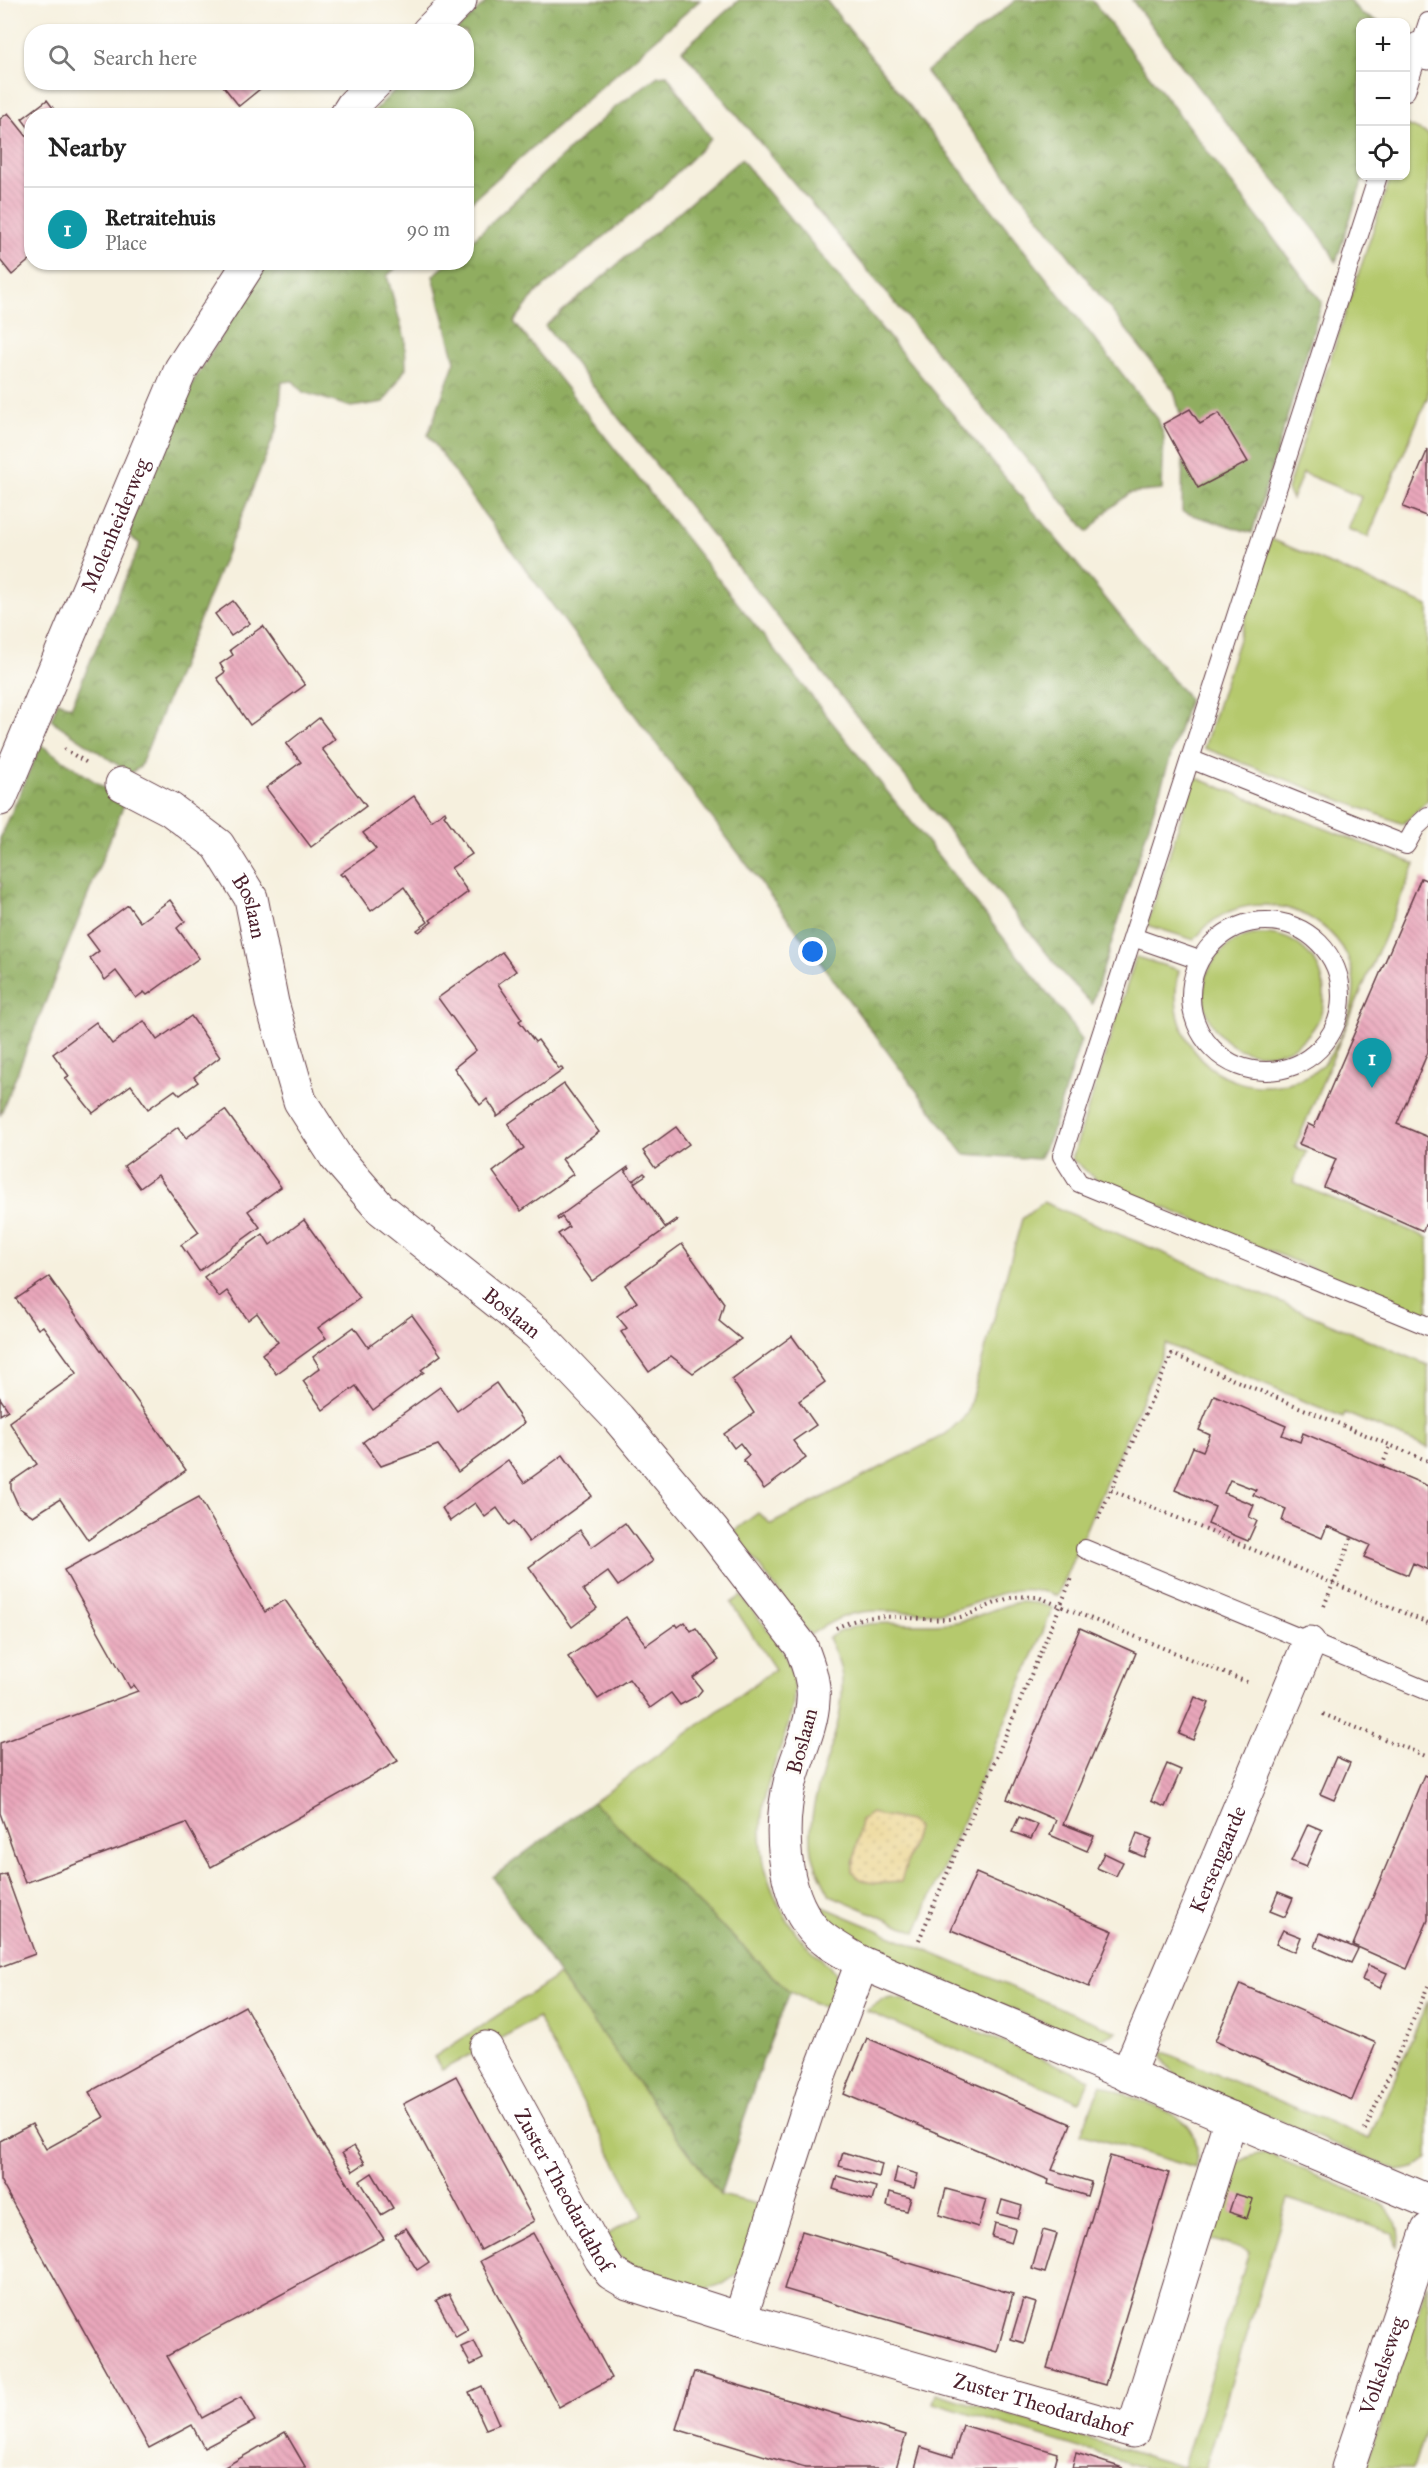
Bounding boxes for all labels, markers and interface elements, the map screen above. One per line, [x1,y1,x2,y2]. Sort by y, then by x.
map controls [1356,18,1410,180]
button: + [1356,18,1410,72]
search box [24,24,474,90]
icon: search [45,41,78,74]
text: Search here [93,44,197,71]
button: − [1356,72,1410,126]
button: locate [1356,126,1410,180]
text: Nearby [48,131,126,163]
text: Retraitehuis [105,204,216,231]
text: 1 [64,217,71,241]
text: 90 m [407,217,450,241]
text: Place [105,231,147,255]
street label: Molenheiderweg [75,454,155,596]
street label: Boslaan [226,869,272,941]
your location [798,937,827,966]
pin: 1 [1352,1038,1392,1088]
street label: Boslaan [477,1282,546,1344]
street label: Boslaan [781,1705,823,1777]
street label: Kersengaarde [1184,1802,1252,1917]
street label: Zuster Theodardahof [509,2104,621,2279]
street label: Volkelseweg [1354,2313,1411,2419]
street label: Zuster Theodardahof [950,2367,1135,2443]

